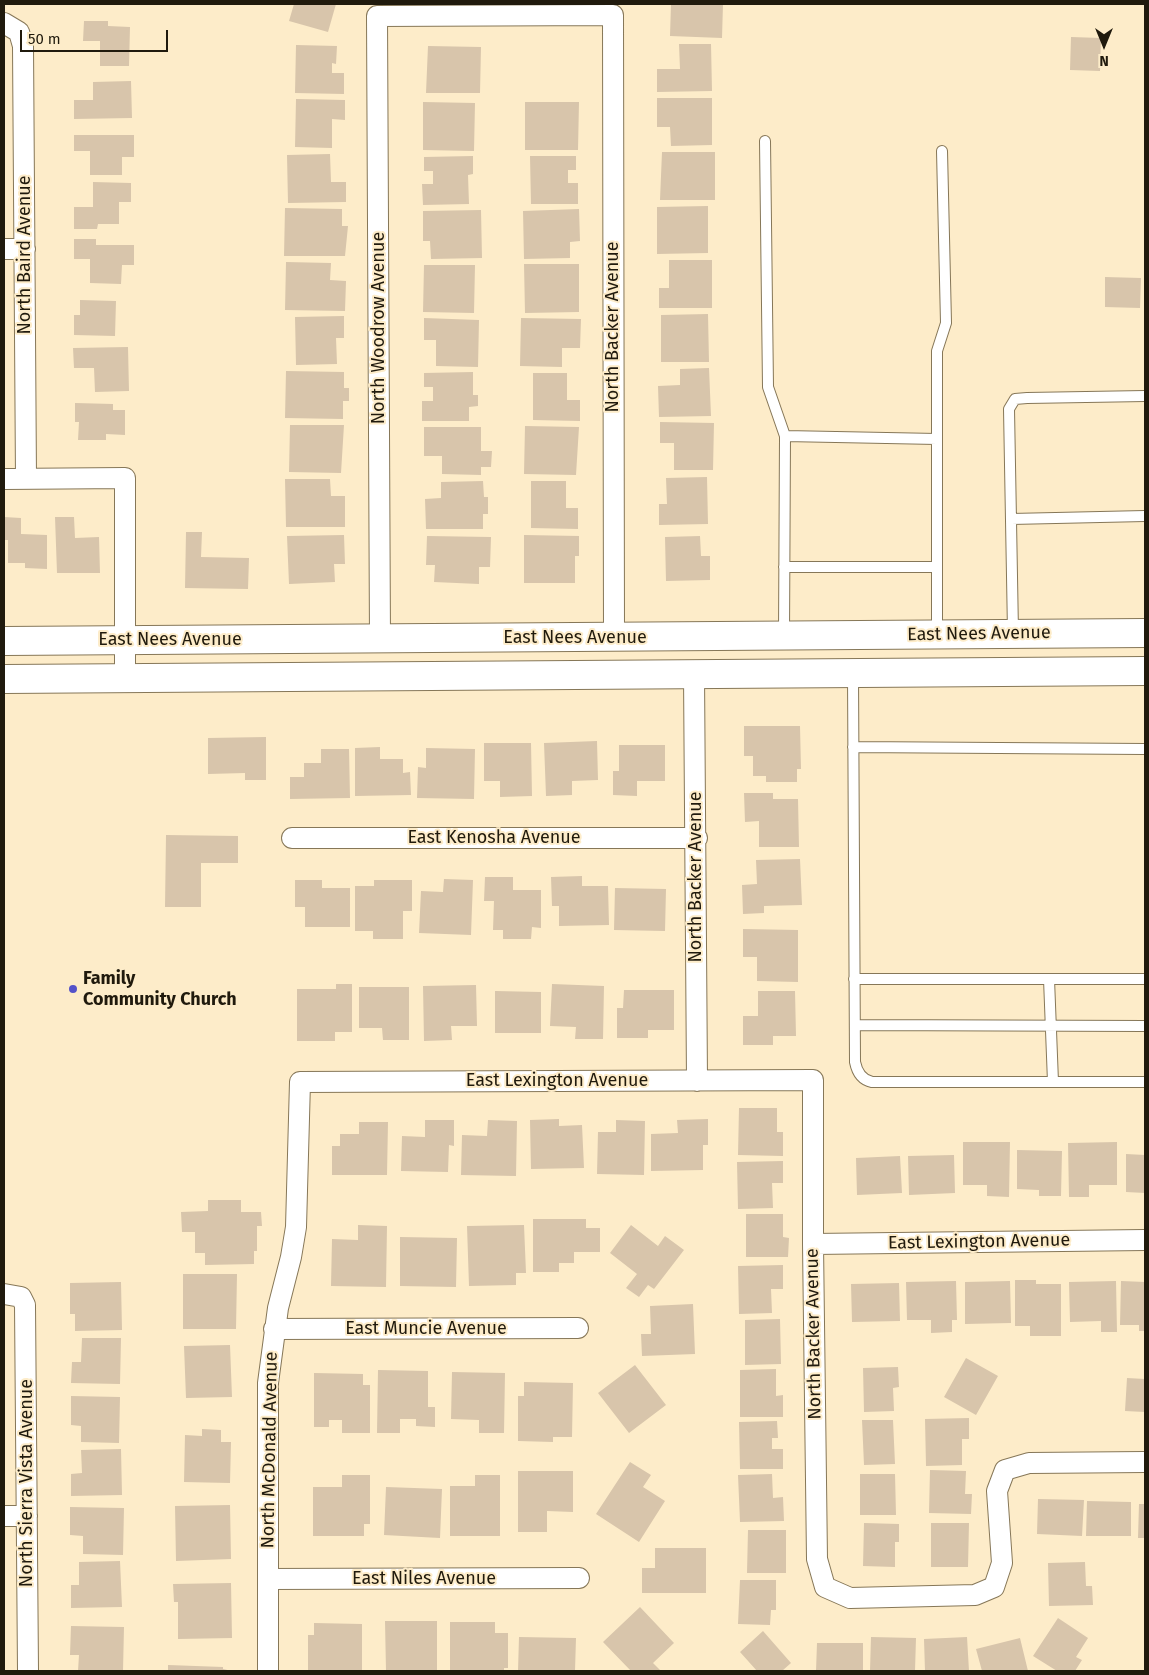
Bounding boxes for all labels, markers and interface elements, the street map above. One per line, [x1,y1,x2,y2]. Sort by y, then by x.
scale bar [22,20,170,52]
north arrow [1079,20,1129,70]
text: 50 m [28,30,61,48]
text: N [1099,52,1109,69]
street label: North Baird Avenue [14,175,36,335]
street label: North Woodrow Avenue [368,232,390,424]
street label: North Backer Avenue [602,241,624,413]
street label: East Nees Avenue [907,622,1051,646]
street label: East Nees Avenue [503,627,647,649]
street label: East Nees Avenue [98,629,242,651]
street label: North Backer Avenue [685,791,707,963]
street label: East Kenosha Avenue [407,827,581,849]
place label: Family Community Church [83,968,237,1011]
marker: Family Community Church [67,983,79,995]
street label: East Lexington Avenue [466,1070,648,1092]
street label: East Lexington Avenue [888,1230,1070,1254]
street label: North Backer Avenue [802,1248,826,1420]
street label: East Muncie Avenue [345,1318,507,1340]
street label: North McDonald Avenue [257,1351,283,1549]
street label: North Sierra Vista Avenue [16,1379,38,1587]
street label: East Niles Avenue [352,1568,496,1590]

